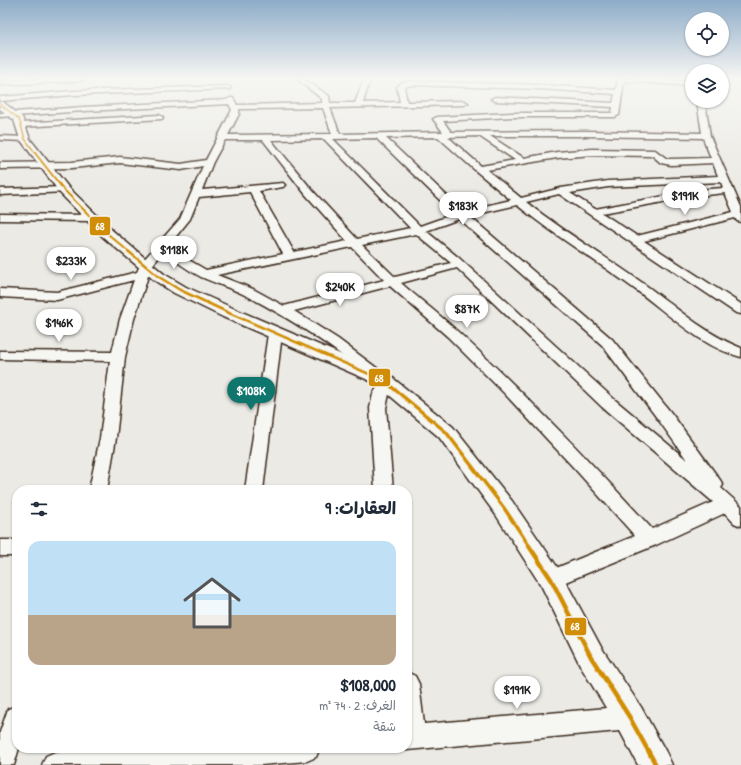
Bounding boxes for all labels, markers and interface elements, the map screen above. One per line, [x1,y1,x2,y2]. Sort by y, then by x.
map controls [685,12,729,108]
button: locate [685,12,729,56]
button: layers [685,64,729,108]
pin: $191K [657,182,713,216]
text: $191K [671,186,699,204]
pin: $183K [435,192,491,226]
text: $183K [448,196,478,214]
line badge: 68 [89,216,111,236]
text: 68 [95,219,105,233]
pin: $118K [146,236,202,270]
text: $118K [160,240,188,258]
pin: $233K [43,247,99,281]
text: $233K [55,251,87,269]
pin: $240K [312,273,368,307]
text: $240K [325,277,355,295]
pin: $87K [443,295,491,329]
text: $87K [454,299,480,317]
pin: $146K [31,309,87,343]
text: $146K [45,313,73,331]
line badge: 68 [368,368,391,387]
text: 68 [374,371,384,385]
pin: $108K [223,377,279,411]
text: $108K [236,381,266,399]
text: العقارات: 9 [325,496,396,519]
icon: filters [28,498,50,520]
icon: home [176,567,248,639]
line badge: 68 [564,617,587,636]
text: 68 [570,619,580,633]
text: $108,000 [340,673,396,696]
pin: $191K [489,676,545,710]
text: $191K [503,680,531,698]
text: الغرف: 2 · 74 m² [319,696,396,714]
text: شقة [373,717,396,735]

